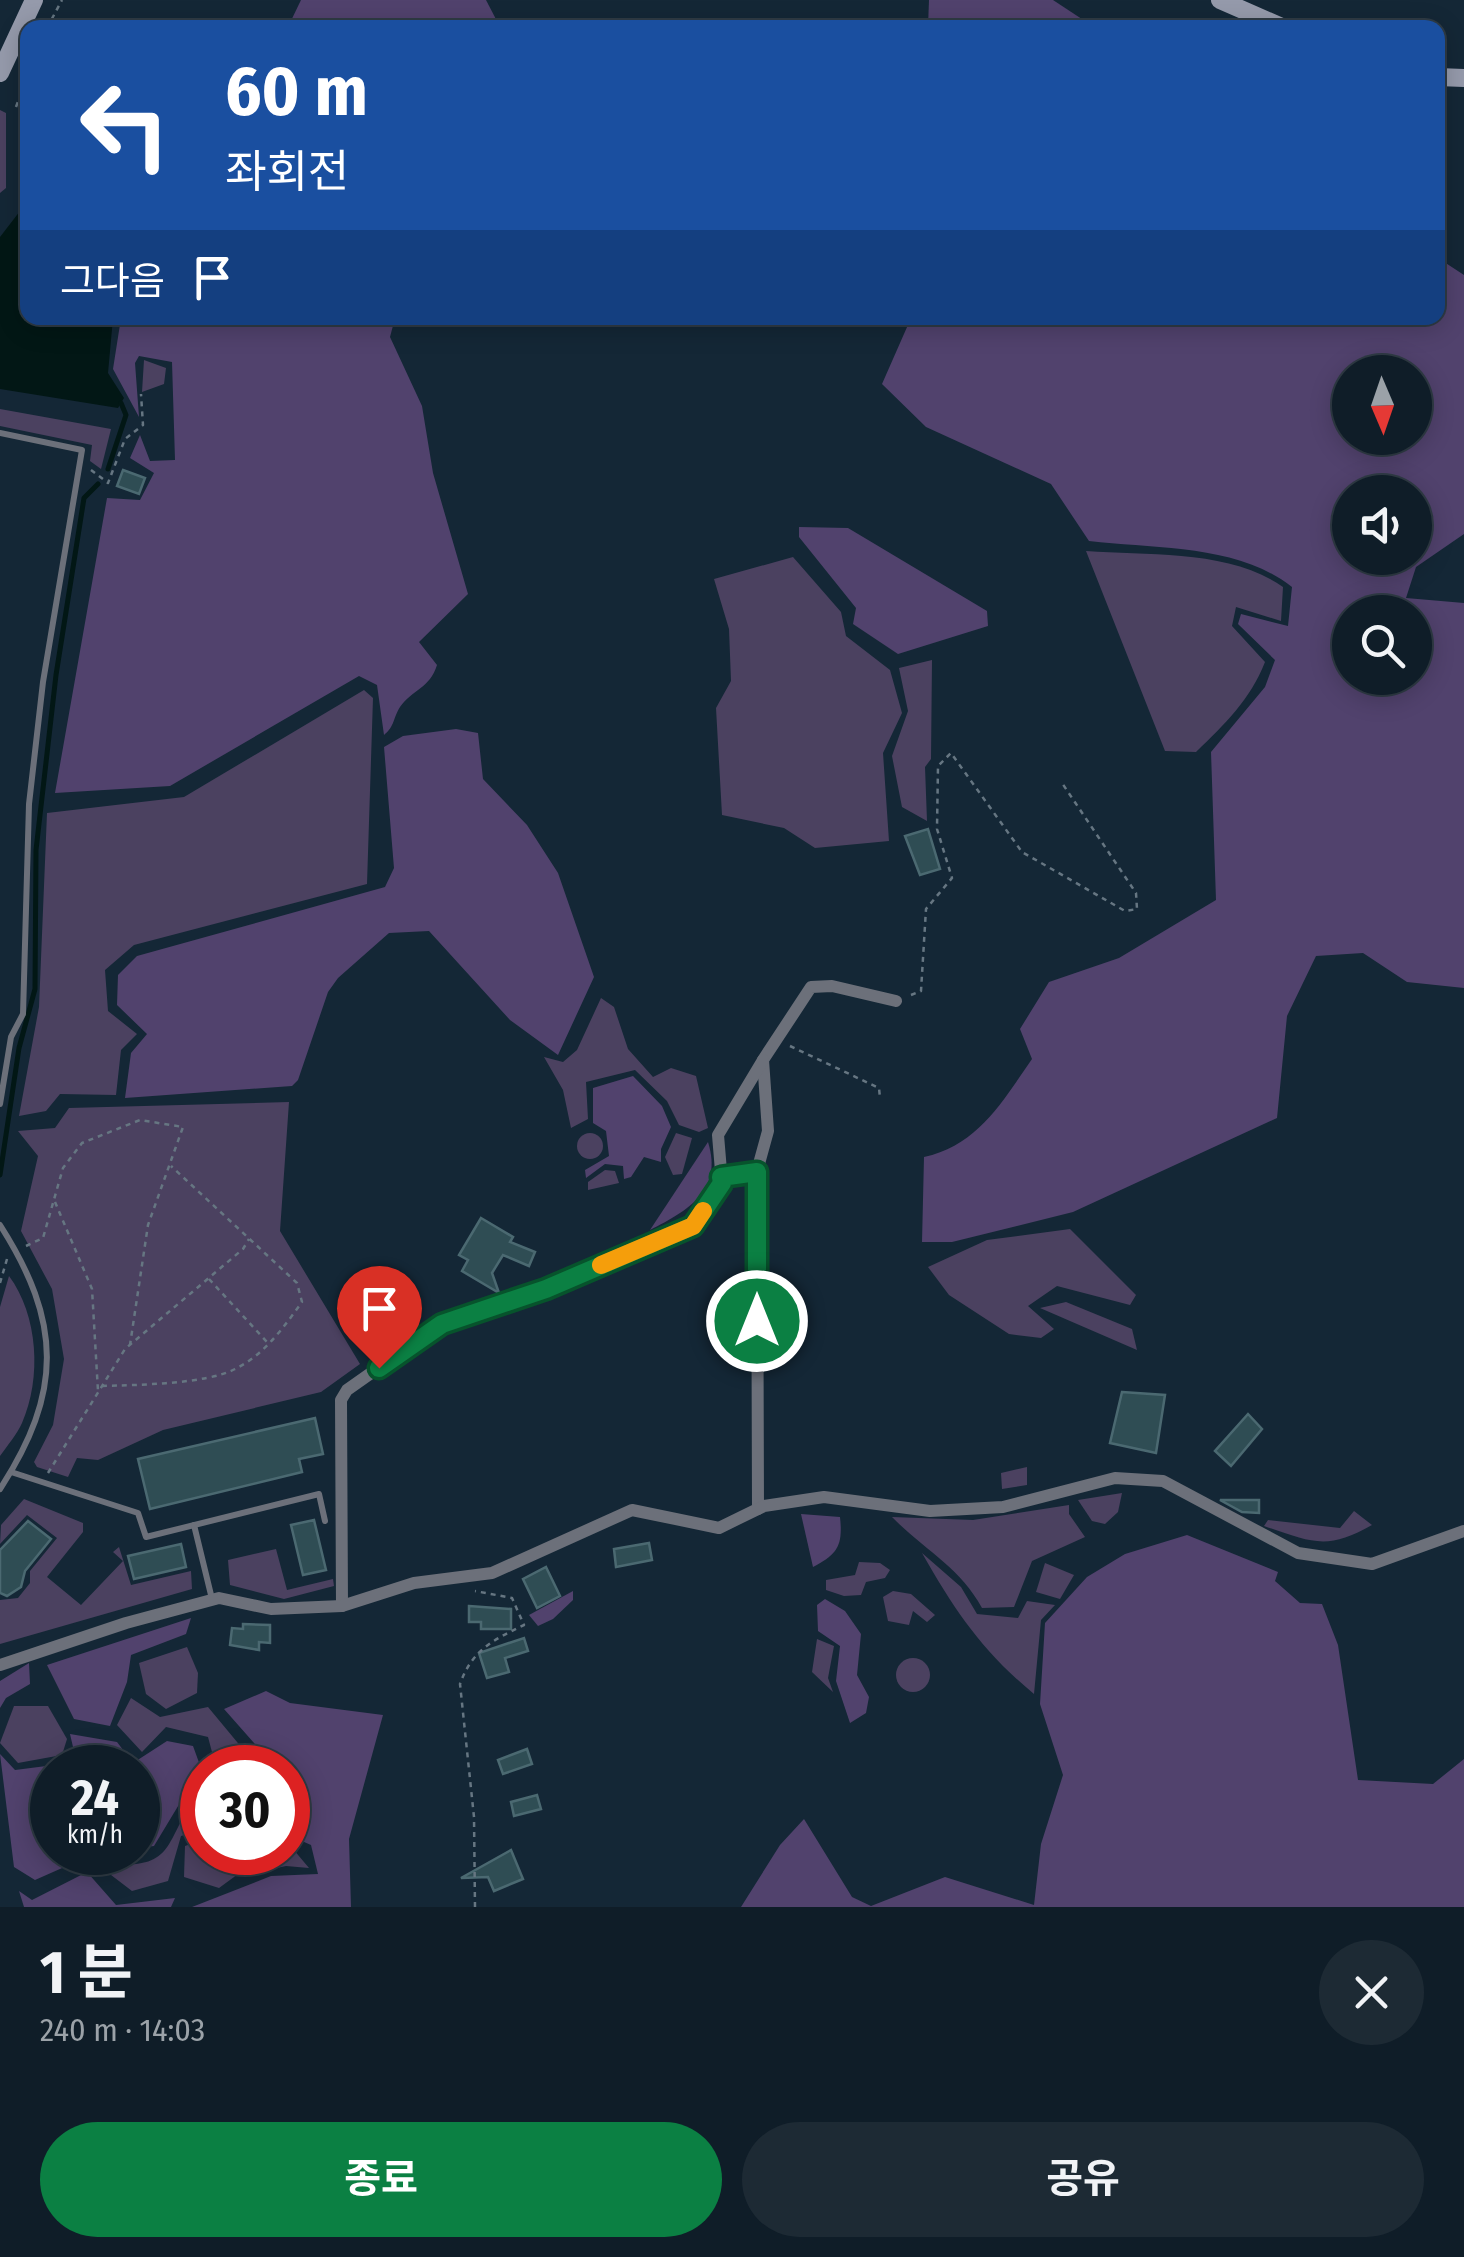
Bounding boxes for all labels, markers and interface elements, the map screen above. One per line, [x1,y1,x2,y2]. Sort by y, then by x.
text: 60 m [225,50,368,134]
icon: left [60,60,190,190]
text: 좌회전 [225,145,349,199]
icon: arrive [185,250,240,305]
text: 그다음 [60,258,165,304]
north arrow [1332,355,1432,455]
map controls [1332,355,1432,695]
button: sound [1332,475,1432,575]
button: search [1332,595,1432,695]
pin [337,1266,422,1369]
position arrow [705,1269,809,1373]
icon: arrive [352,1281,407,1336]
speed limit sign: 30 [180,1745,310,1875]
text: 24 [71,1768,119,1828]
text: km/h [67,1820,123,1850]
text: 1 분 [40,1937,133,2009]
button: close [1319,1940,1424,2045]
text: 240 m · 14:03 [40,2011,205,2049]
button: 종료 [40,2122,722,2237]
button: 공유 [742,2122,1424,2237]

